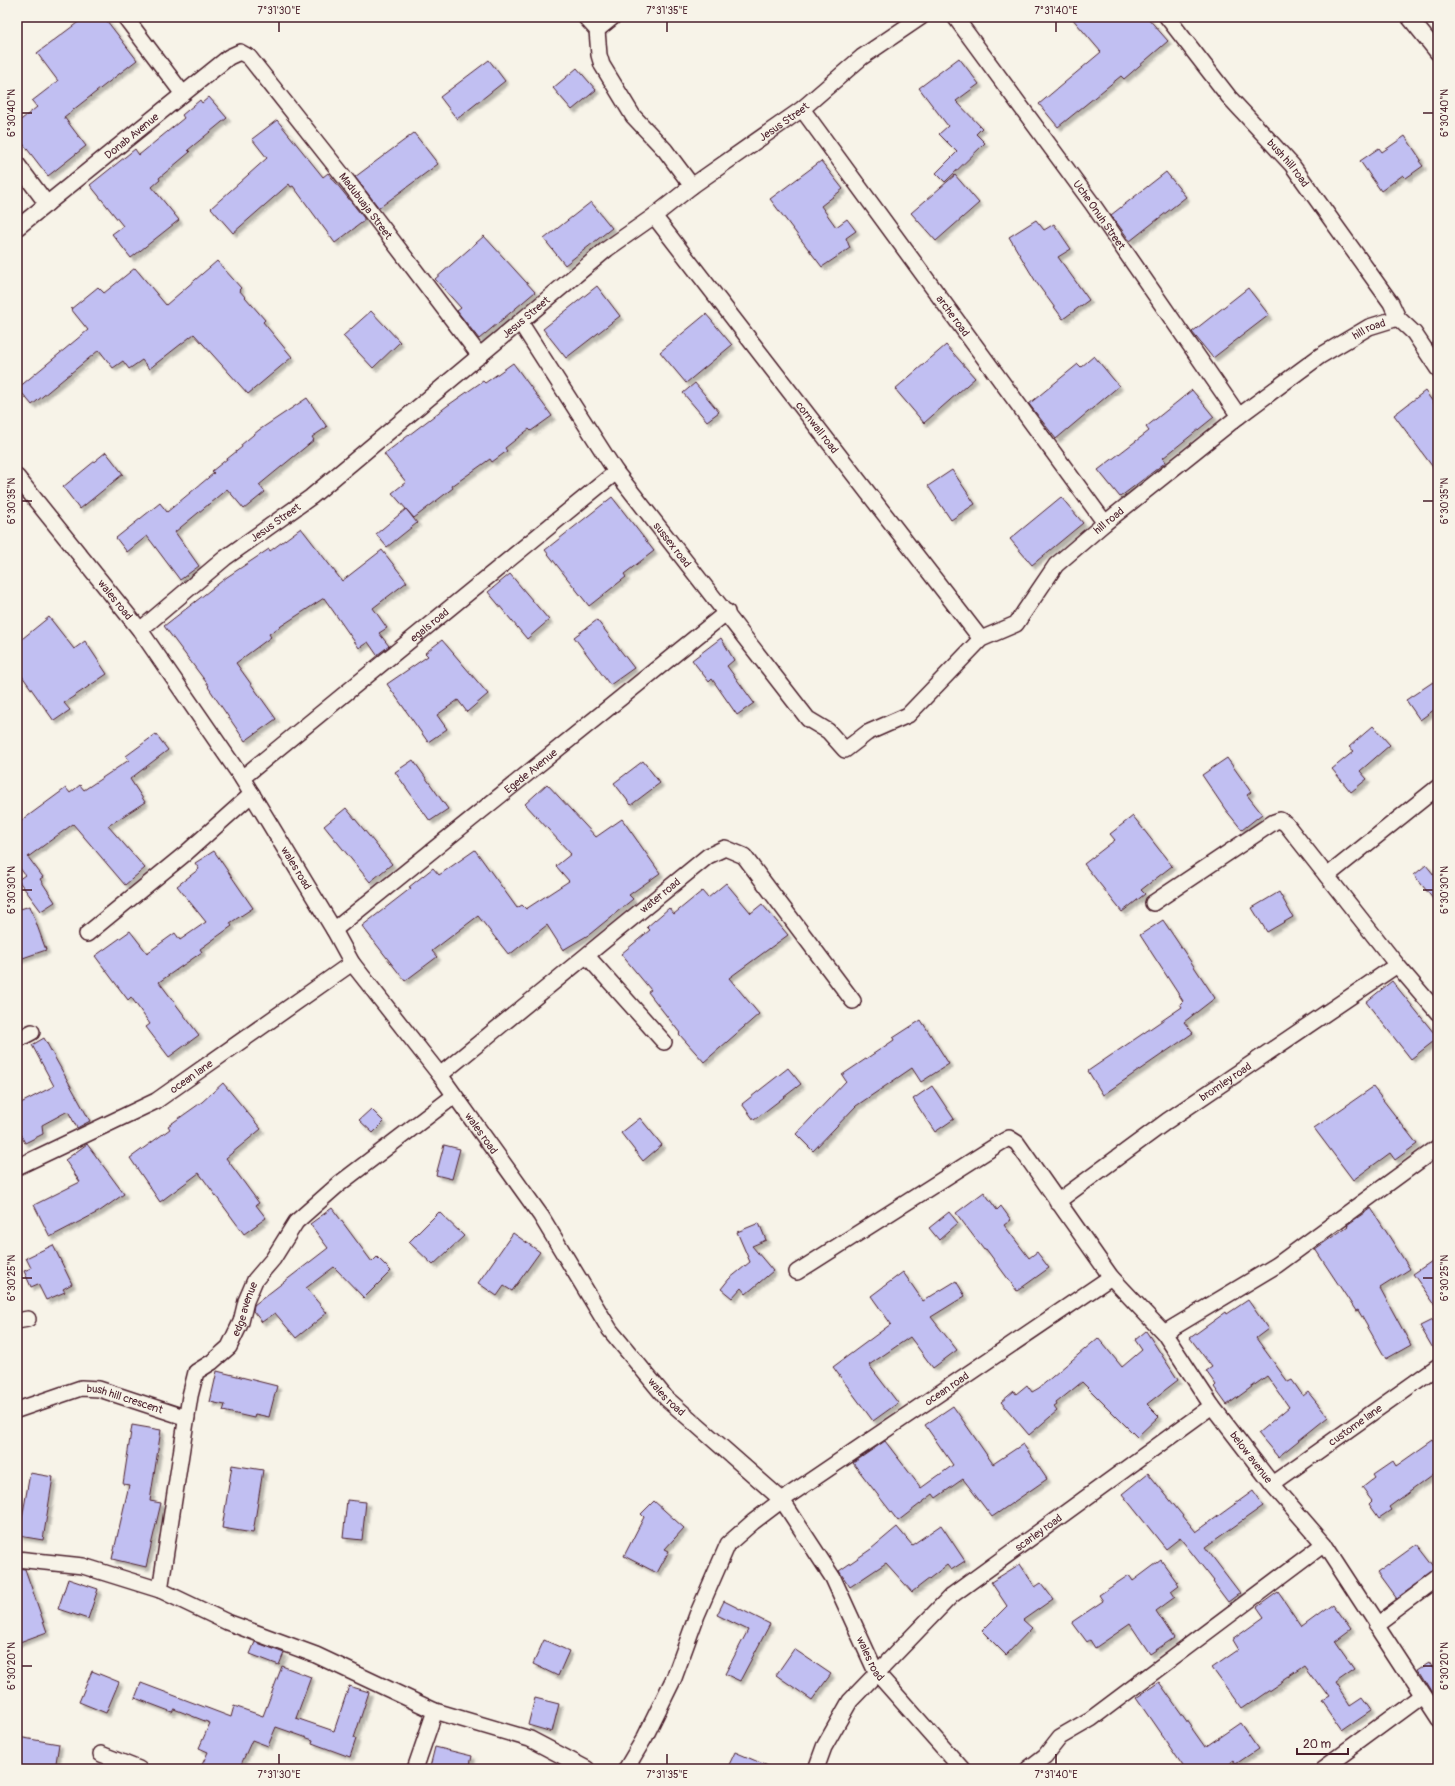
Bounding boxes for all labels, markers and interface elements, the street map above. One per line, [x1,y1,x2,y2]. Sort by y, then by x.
text: 7°31'30"E [258,5,300,17]
text: 7°31'35"E [646,5,688,17]
text: 7°31'40"E [1034,5,1078,17]
text: 6°30'40"N [6,89,18,137]
text: 6°30'40"N [1439,89,1451,137]
street label: Jesus Street [757,100,812,144]
street label: Donab Avenue [102,110,162,162]
street label: bush hill road [1264,137,1312,190]
street label: Madubuaja Street [336,170,395,242]
street label: Uche Onuh Street [1070,178,1128,253]
street label: Jesus Street [500,293,553,341]
street label: arche road [933,293,972,339]
street label: hill road [1350,316,1387,342]
street label: cornwall road [793,399,841,456]
text: 6°30'35"N [6,478,18,524]
text: 6°30'35"N [1439,478,1451,524]
street label: Jesus Street [248,500,303,545]
street label: hill road [1091,505,1126,537]
street label: sussex road [650,520,694,570]
street label: wales road [95,577,135,622]
street label: egals road [408,605,452,645]
street label: Egede Avenue [502,746,560,796]
street label: wales road [278,844,314,892]
text: 6°30'30"N [6,866,18,914]
text: 6°30'30"N [1439,866,1451,914]
street label: water road [637,875,683,916]
street label: ocean lane [168,1057,216,1096]
street label: bromley road [1197,1060,1254,1104]
street label: wales road [462,1110,500,1157]
text: 6°30'25"N [6,1255,18,1301]
text: 6°30'25"N [1439,1255,1451,1301]
street label: edge avenue [229,1279,261,1338]
street label: ocean road [922,1369,971,1408]
street label: wales road [645,1375,688,1419]
street label: bush hill crescent [86,1382,165,1417]
street label: custome lane [1326,1402,1385,1449]
street label: below avenue [1227,1429,1275,1486]
street label: scarley road [1013,1511,1065,1554]
street label: wales road [854,1634,887,1684]
text: 6°30'20"N [6,1642,18,1690]
text: 6°30'20"N [1439,1642,1451,1690]
scale bar [1297,1730,1348,1756]
text: 20 m [1303,1737,1332,1752]
text: 7°31'30"E [258,1769,300,1781]
text: 7°31'35"E [646,1769,688,1781]
text: 7°31'40"E [1034,1769,1078,1781]

